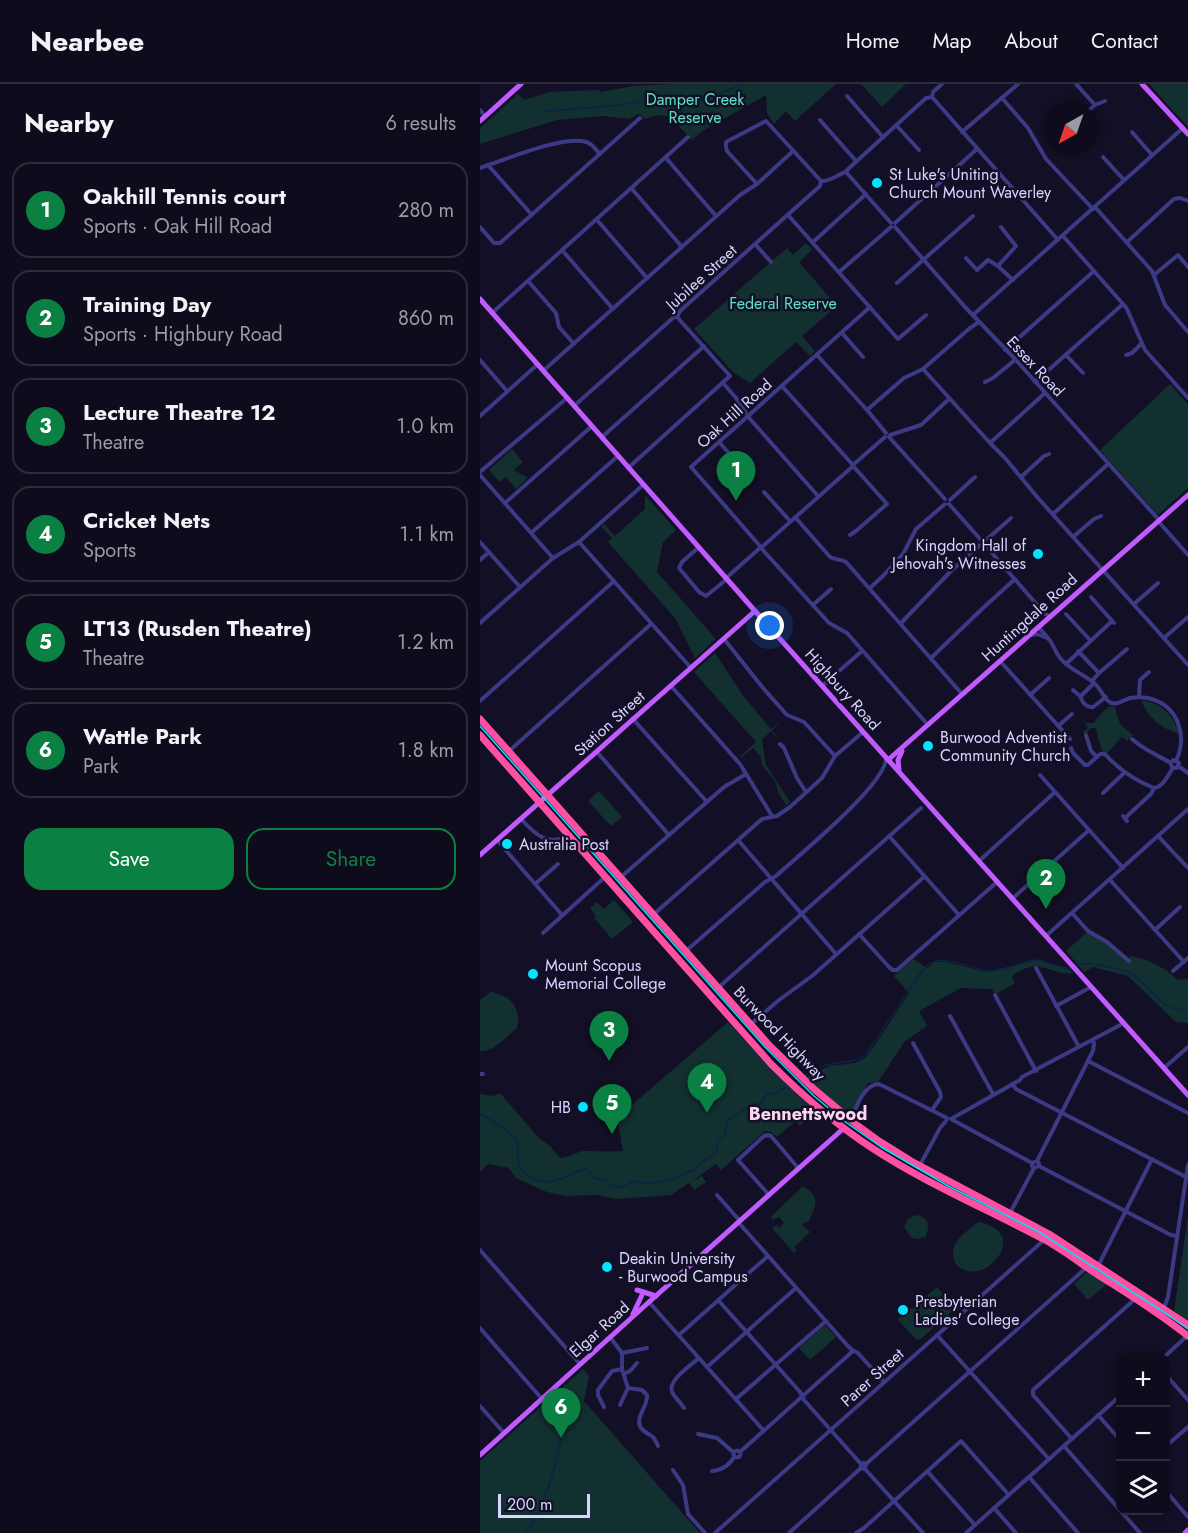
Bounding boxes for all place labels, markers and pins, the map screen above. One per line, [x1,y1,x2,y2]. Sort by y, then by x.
place label: St Luke's Uniting Church Mount Waverley [889,163,1052,204]
marker: St Luke's Uniting Church Mount Waverley [870,176,884,190]
pin: 1 [716,452,756,501]
place label: Kingdom Hall of Jehovah's Witnesses [890,534,1026,575]
marker: Kingdom Hall of Jehovah's Witnesses [1031,547,1045,561]
place label: Burwood Adventist Community Church [940,726,1070,767]
marker: Burwood Adventist Community Church [921,739,935,753]
place label: Australia Post [519,833,609,856]
marker: Australia Post [500,837,514,851]
pin: 2 [1026,860,1066,909]
place label: Mount Scopus Memorial College [545,954,666,995]
marker: Mount Scopus Memorial College [526,967,540,981]
pin: 3 [590,1012,628,1061]
pin: 4 [688,1064,726,1113]
pin: 5 [592,1084,632,1134]
place label: HB [551,1096,571,1119]
marker: HB [576,1100,590,1114]
place label: Deakin University - Burwood Campus [619,1247,748,1288]
marker: Deakin University - Burwood Campus [600,1260,614,1274]
place label: Presbyterian Ladies' College [915,1290,1019,1331]
marker: Presbyterian Ladies' College [896,1303,910,1317]
pin: 6 [542,1388,580,1438]

